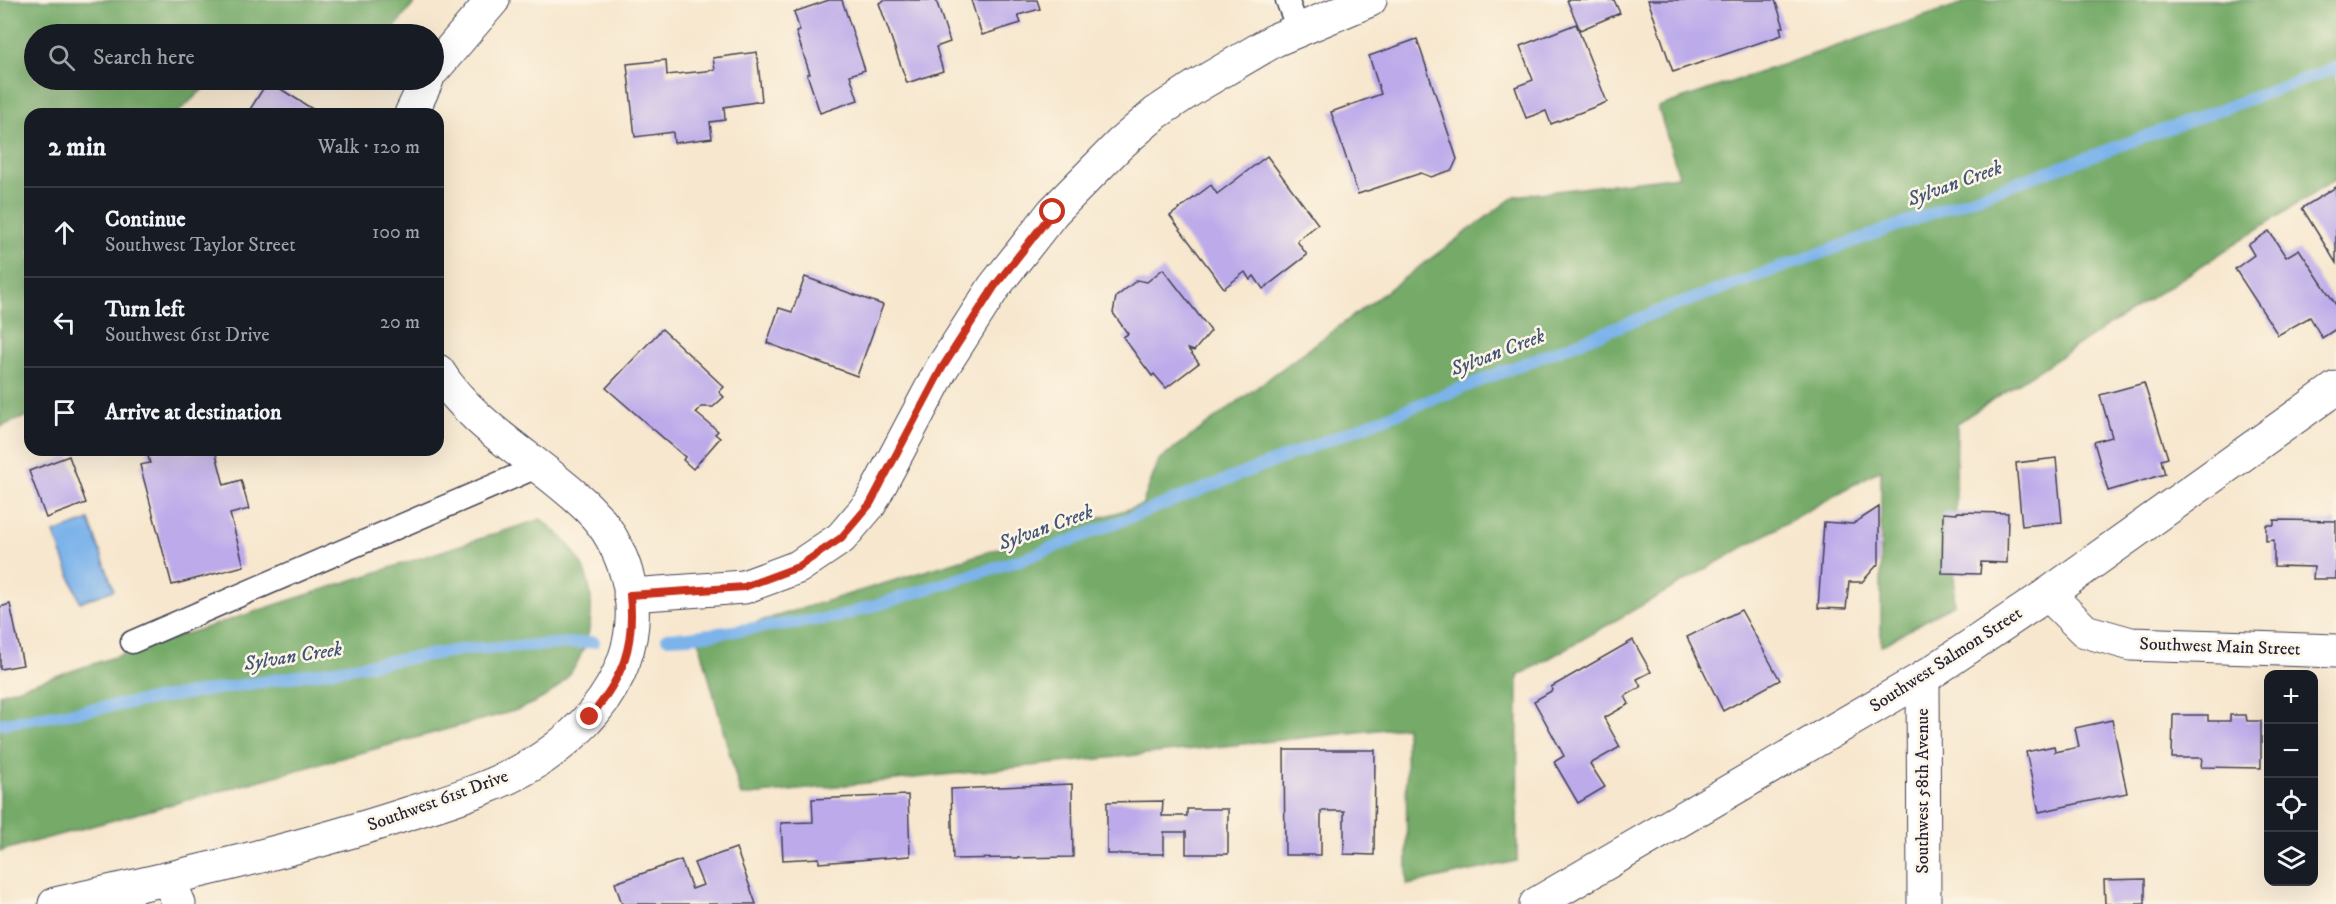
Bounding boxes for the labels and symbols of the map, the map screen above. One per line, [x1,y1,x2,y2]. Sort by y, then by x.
water label: Sylvan Creek [1903,155,2006,213]
route start [1039,198,1065,224]
water label: Sylvan Creek [1446,323,1549,383]
water label: Sylvan Creek [994,499,1097,557]
street label: Southwest Salmon Street [1866,602,2026,717]
street label: Southwest Main Street [2139,633,2301,661]
water label: Sylvan Creek [241,637,344,677]
route end [576,703,602,729]
street label: Southwest 58th Avenue [1912,708,1934,874]
street label: Southwest 61st Drive [365,765,511,837]

